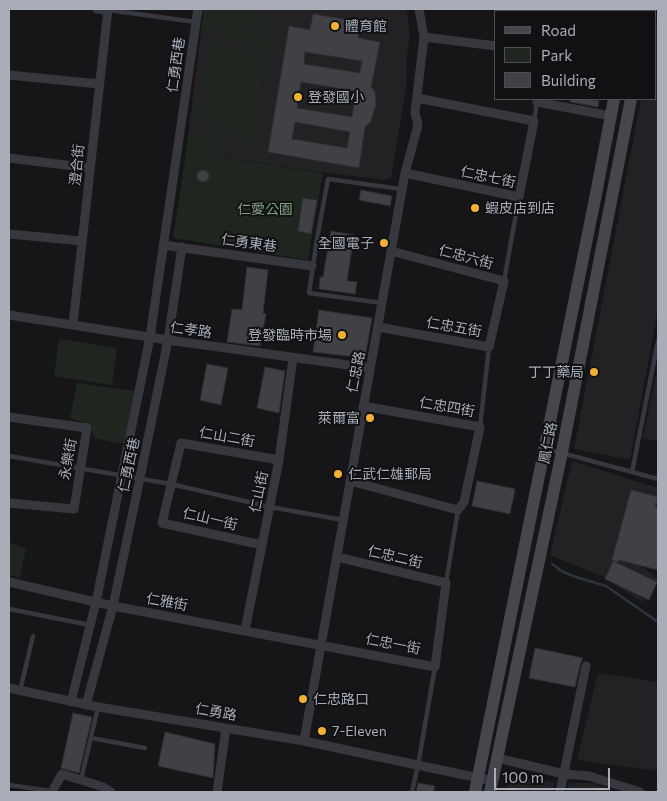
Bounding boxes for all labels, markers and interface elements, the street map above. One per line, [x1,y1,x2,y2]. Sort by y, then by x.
legend [494,10,657,100]
place label: 體育館 [345,18,387,34]
marker: 體育館 [329,20,341,32]
text: Road [541,21,576,39]
street label: 仁勇西巷 [164,36,188,94]
text: Park [541,46,572,64]
text: Building [541,71,596,89]
place label: 登發國小 [308,89,364,105]
marker: 登發國小 [292,91,304,103]
street label: 澄合街 [66,143,88,187]
street label: 仁忠七街 [459,163,517,191]
place label: 蝦皮店到店 [485,200,555,216]
park label: 仁愛公園 [237,201,293,217]
marker: 蝦皮店到店 [469,202,481,214]
street label: 仁勇東巷 [220,231,278,255]
place label: 全國電子 [318,235,374,251]
marker: 全國電子 [378,237,390,249]
street label: 仁忠六街 [437,242,495,272]
street label: 仁忠五街 [425,314,483,340]
street label: 仁孝路 [169,319,213,341]
place label: 登發臨時市場 [248,327,332,343]
marker: 登發臨時市場 [336,329,348,341]
street label: 仁忠路 [344,350,368,394]
place label: 丁丁藥局 [528,364,584,380]
marker: 丁丁藥局 [588,366,600,378]
street label: 仁忠四街 [418,394,476,420]
place label: 萊爾富 [318,410,360,426]
marker: 萊爾富 [364,412,376,424]
street label: 鳳仁路 [536,421,560,465]
street label: 仁山二街 [198,424,256,450]
street label: 仁勇西巷 [115,436,143,494]
street label: 永樂街 [56,437,80,481]
place label: 仁武仁雄郵局 [348,466,432,482]
marker: 仁武仁雄郵局 [332,468,344,480]
street label: 仁山街 [246,470,272,514]
street label: 仁山一街 [181,505,239,533]
street label: 仁忠二街 [366,543,424,571]
street label: 仁雅街 [145,590,189,614]
street label: 仁忠一街 [364,630,422,658]
place label: 仁忠路口 [313,691,369,707]
marker: 仁忠路口 [297,693,309,705]
street label: 仁勇路 [194,700,238,724]
place label: 7-Eleven [332,723,387,739]
marker: 7-Eleven [316,725,328,737]
scale bar [497,758,613,790]
text: 100 m [502,768,544,786]

